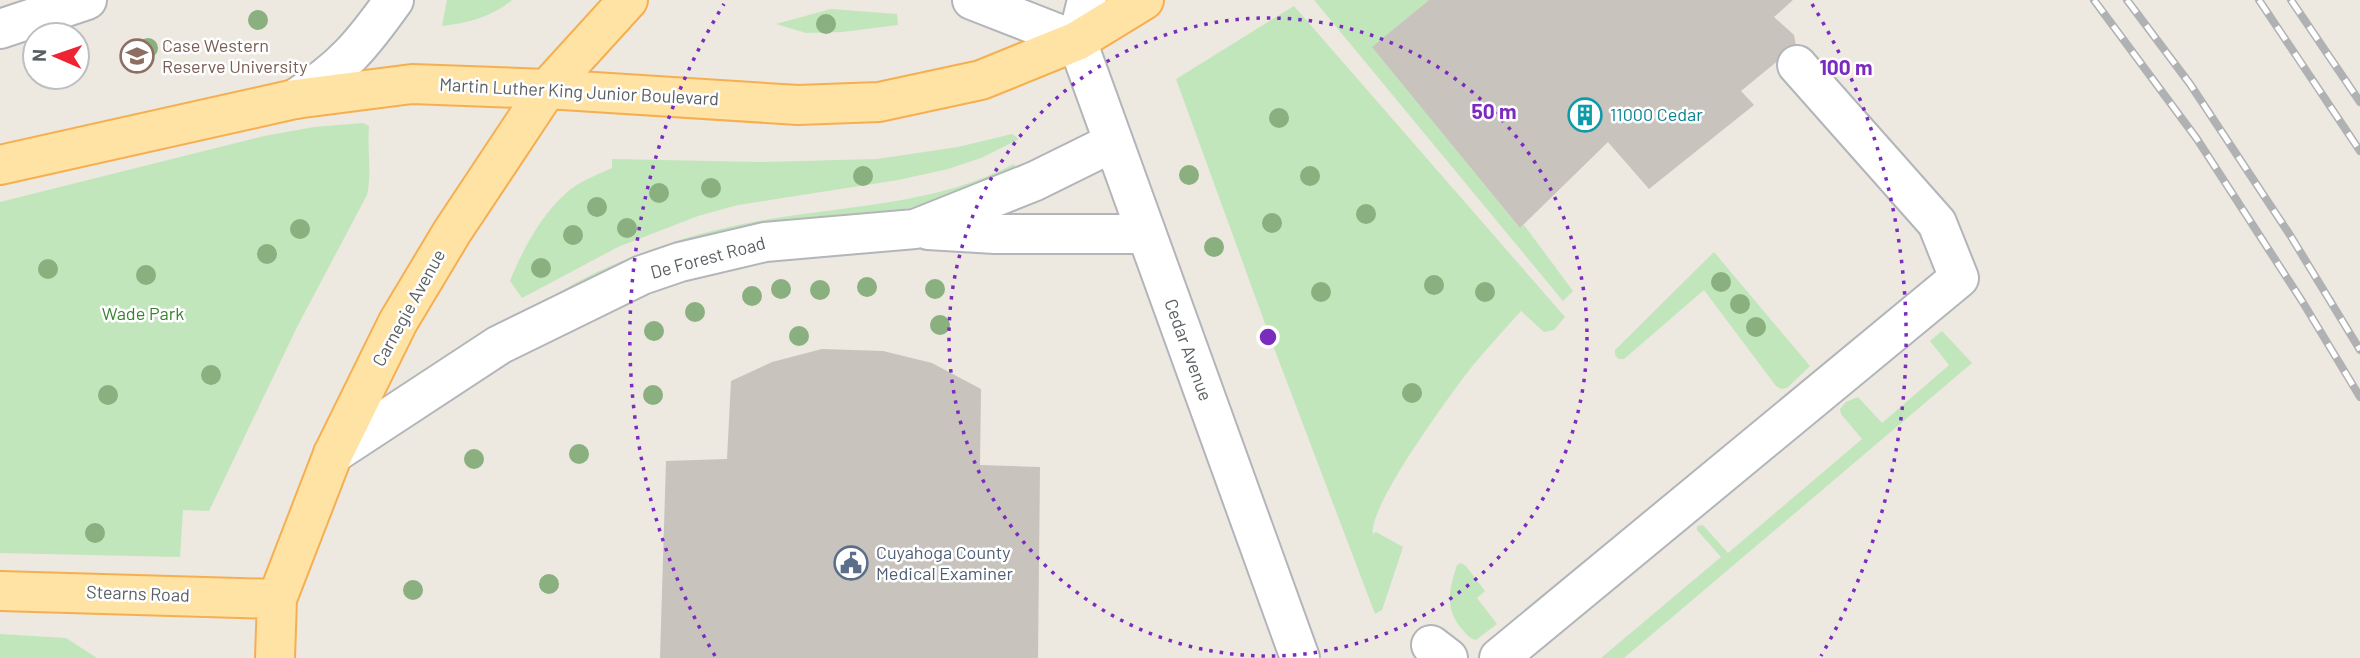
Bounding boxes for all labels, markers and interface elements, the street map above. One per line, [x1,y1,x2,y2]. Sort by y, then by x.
north arrow [21,21,91,91]
place label: Case Western Reserve University [162,34,308,77]
school or university icon: Case Western Reserve University [118,37,156,75]
text: N [27,49,50,62]
text: 100 m [1819,54,1873,79]
street label: Martin Luther King Junior Boulevard [439,73,719,109]
building icon: 11000 Cedar [1566,96,1604,134]
text: 50 m [1471,98,1517,123]
place label: 11000 Cedar [1610,103,1703,125]
street label: De Forest Road [648,231,768,283]
street label: Carnegie Avenue [367,245,449,370]
street label: Cedar Avenue [1160,296,1218,404]
park label: Wade Park [102,302,184,324]
centre of rings [1256,325,1280,349]
place label: Cuyahoga County Medical Examiner [876,541,1013,584]
public building icon: Cuyahoga County Medical Examiner [832,544,870,582]
street label: Stearns Road [86,580,190,606]

